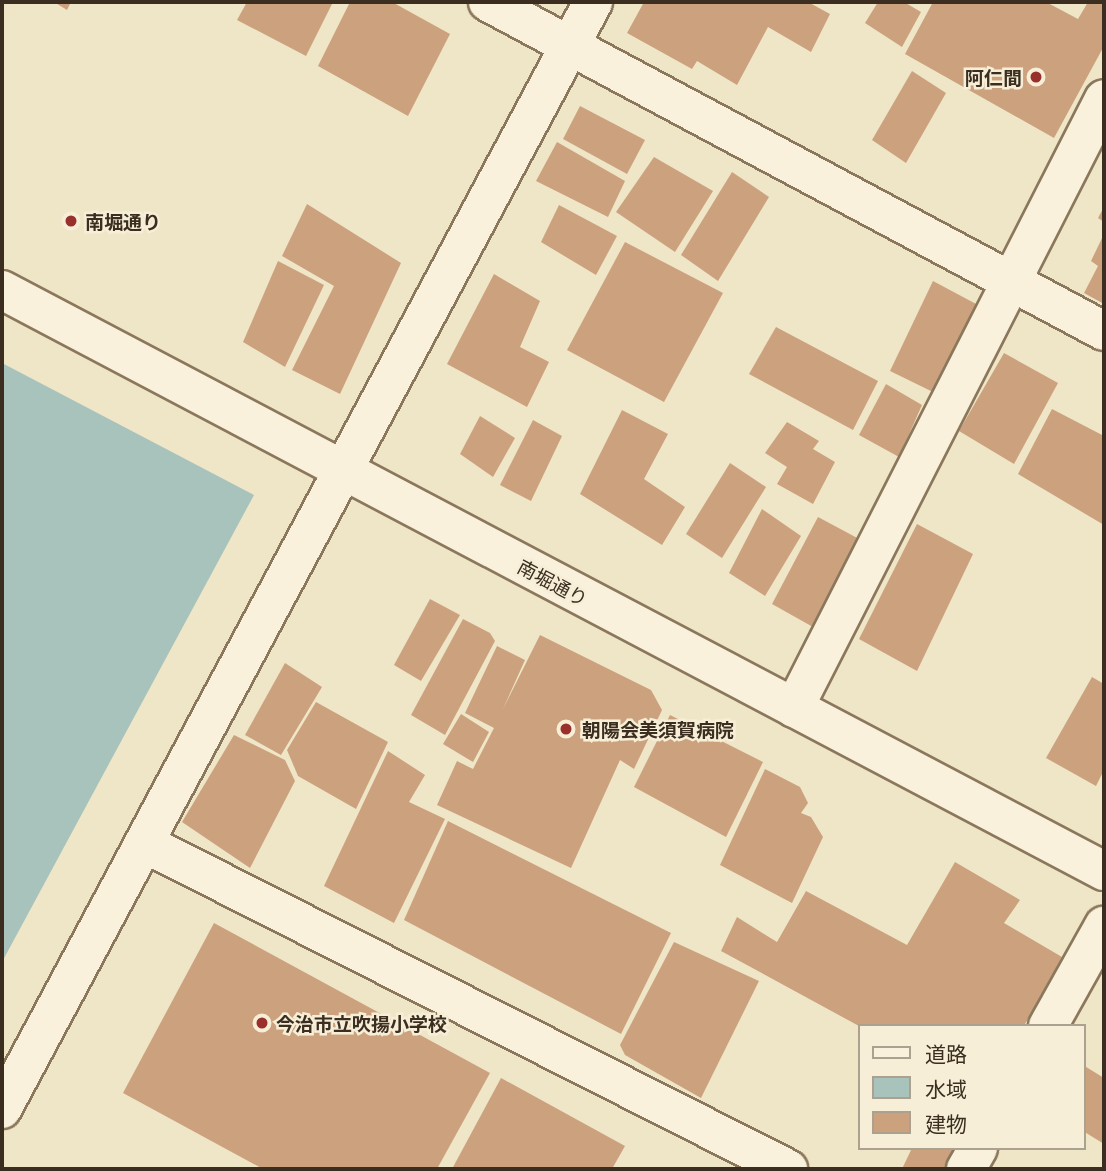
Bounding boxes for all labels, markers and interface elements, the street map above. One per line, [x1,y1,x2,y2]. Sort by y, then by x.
place label: 阿仁間 [965,66,1022,88]
marker: 阿仁間 [1028,69,1044,85]
place label: 南堀通り [85,210,161,232]
marker: 南堀通り [63,213,79,229]
street label: 南堀通り [514,554,592,610]
place label: 朝陽会美須賀病院 [582,718,734,740]
marker: 朝陽会美須賀病院 [556,719,576,739]
place label: 今治市立吹揚小学校 [276,1012,447,1034]
marker: 今治市立吹揚小学校 [254,1015,270,1031]
legend [858,1024,1085,1150]
text: 道路 [925,1038,967,1068]
text: 水域 [925,1073,967,1103]
text: 建物 [925,1108,967,1138]

